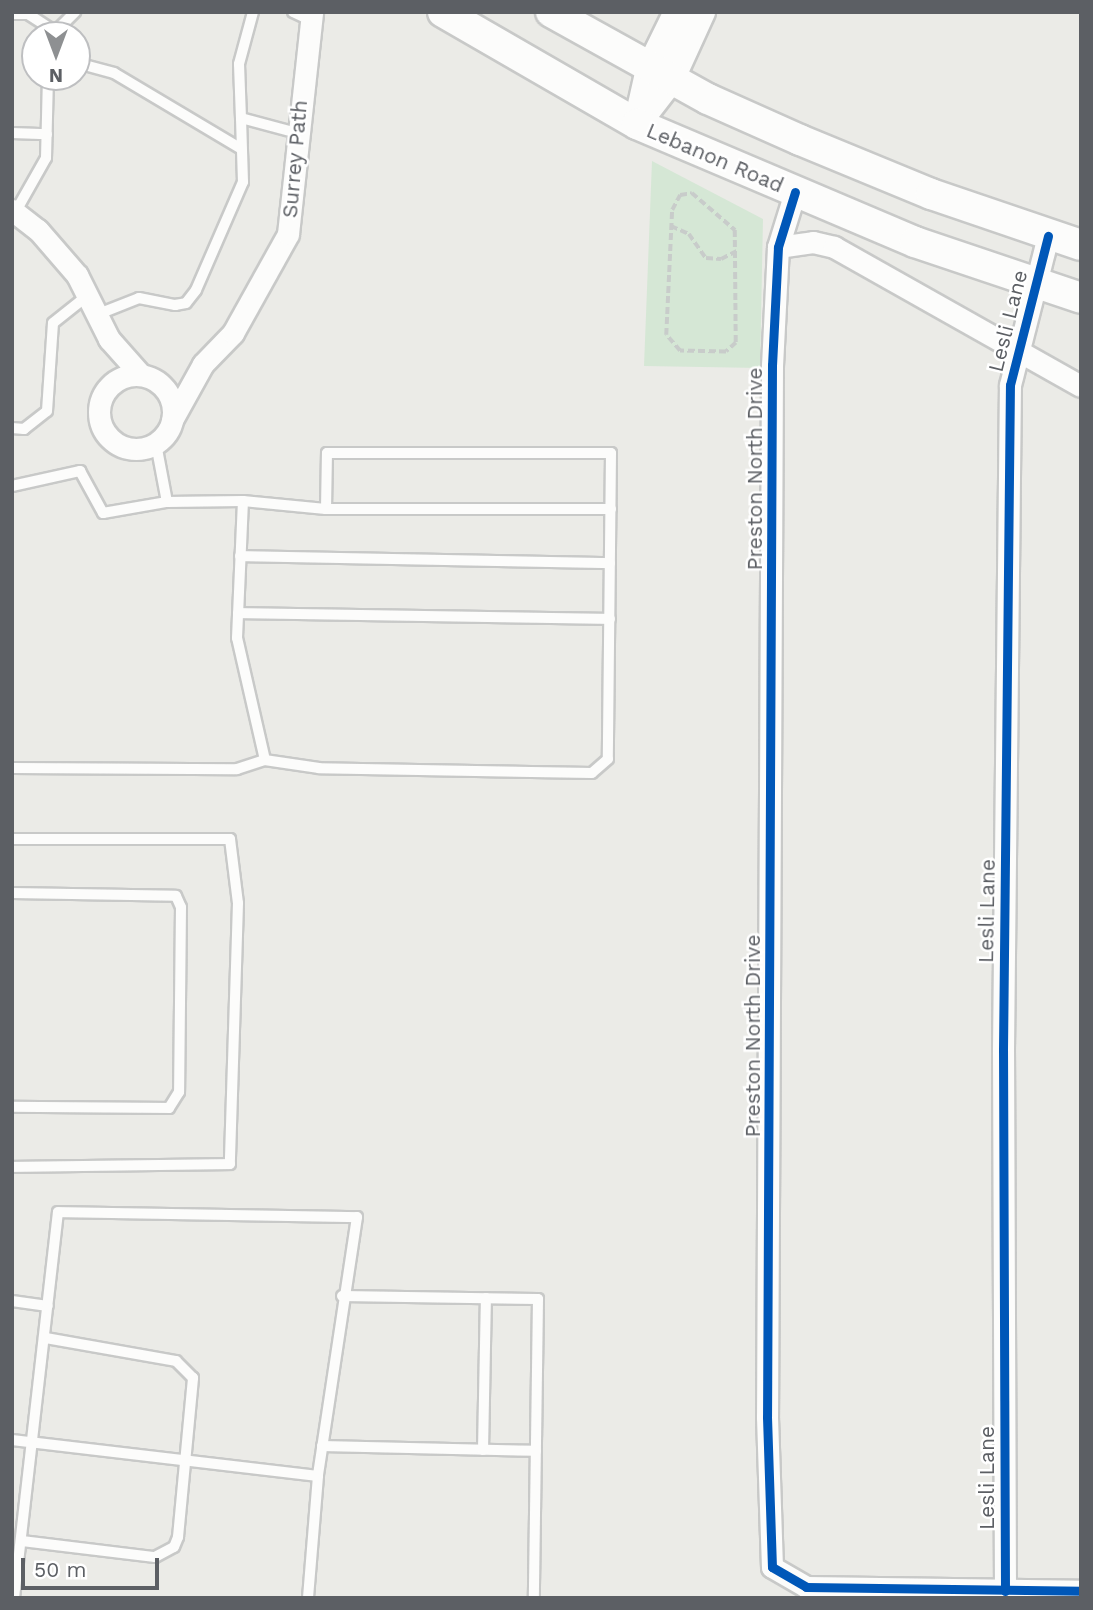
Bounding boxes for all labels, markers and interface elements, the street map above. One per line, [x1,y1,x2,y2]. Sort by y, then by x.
north arrow [21,21,91,91]
text: N [49,64,63,87]
street label: Surrey Path [277,99,313,219]
street label: Lebanon Road [643,118,787,198]
street label: Lesli Lane [983,267,1033,375]
street label: Preston North Drive [742,368,768,570]
street label: Lesli Lane [973,859,1001,963]
street label: Preston North Drive [740,935,766,1137]
street label: Lesli Lane [974,1426,1000,1530]
scale bar [24,1544,163,1588]
text: 50 m [34,1557,86,1582]

